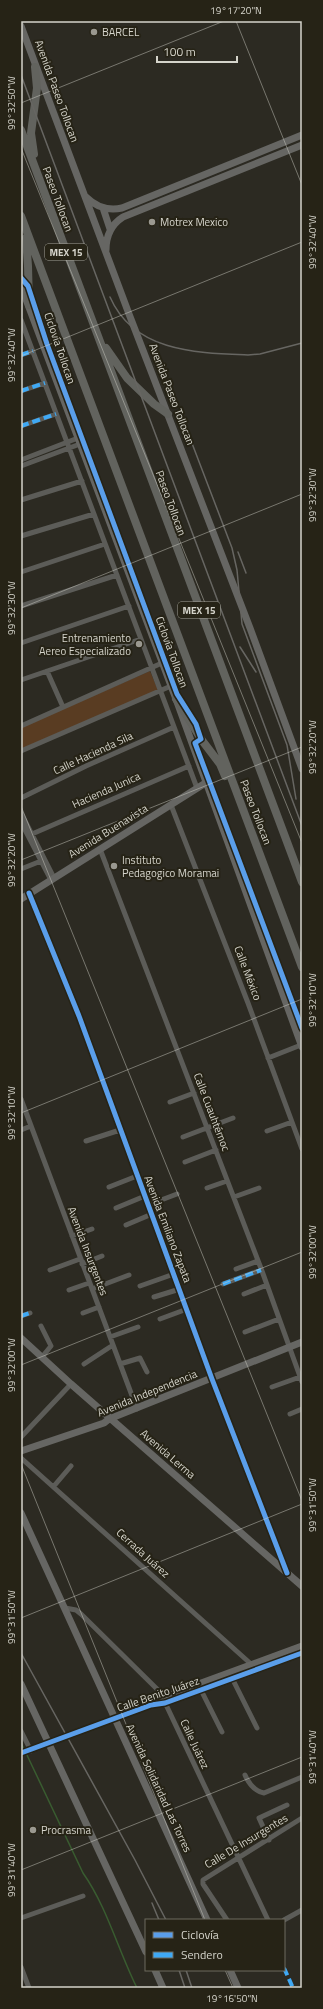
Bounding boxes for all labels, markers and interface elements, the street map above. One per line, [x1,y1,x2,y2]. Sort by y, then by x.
text: 19°17'20"N [210,3,262,18]
place label: BARCEL [102,24,140,40]
marker: BARCEL [89,27,99,37]
street label: Avenida Paseo Tollocan [31,38,83,144]
scale bar [157,38,237,64]
text: 100 m [163,42,196,61]
text: 99°32'50"W [4,76,19,130]
street label: Paseo Tollocan [39,164,77,234]
place label: Motrex Mexico [160,214,228,230]
text: 99°32'40"W [305,215,320,269]
marker: Motrex Mexico [147,217,157,227]
road number: MEX 15 [45,244,87,260]
street label: Ciclovía Tollocan [40,310,80,386]
text: 99°32'40"W [4,328,19,382]
street label: Avenida Paseo Tollocan [145,341,199,447]
street label: Paseo Tollocan [152,468,190,538]
text: 99°32'30"W [305,468,320,522]
text: 99°32'30"W [4,581,19,635]
road number: MEX 15 [178,602,220,618]
street label: Ciclovía Tollocan [152,614,192,690]
place label: Entrenamiento Aereo Especializado [39,630,131,659]
marker: Entrenamiento Aereo Especializado [134,639,144,649]
text: 99°32'20"W [305,720,320,774]
street label: Calle Hacienda Sila [50,727,136,778]
street label: Hacienda Junica [69,768,143,812]
street label: Paseo Tollocan [236,777,276,847]
street label: Avenida Buenavista [65,800,151,862]
text: 99°32'20"W [4,833,19,887]
place label: Instituto Pedagogico Moramai [122,852,219,881]
marker: Instituto Pedagogico Moramai [109,861,119,871]
street label: Calle México [230,943,266,1003]
text: 99°32'10"W [305,973,320,1027]
street label: Calle Cuauhtémoc [190,1071,234,1154]
text: 99°32'10"W [4,1086,19,1140]
street label: Avenida Emiliano Zapata [140,1173,196,1285]
street label: Avenida Insurgentes [64,1204,112,1298]
text: 99°32'00"W [305,1225,320,1279]
text: 99°32'00"W [4,1338,19,1392]
street label: Avenida Independencia [95,1365,200,1420]
street label: Avenida Lerma [137,1426,199,1483]
text: 99°31'50"W [305,1478,320,1532]
street label: Cerrada Juárez [113,1525,173,1581]
text: 99°31'50"W [4,1590,19,1644]
street label: Calle Benito Juárez [115,1672,201,1716]
street label: Calle Juárez [176,1716,214,1772]
street label: Avenida Solidaridad Las Torres [122,1721,196,1855]
text: 99°31'40"W [305,1730,320,1784]
street label: Calle De Insurgentes [201,1810,291,1872]
place label: Procrasma [41,1822,91,1838]
marker: Procrasma [28,1825,38,1835]
text: 99°31'40"W [4,1843,19,1897]
legend [145,1919,285,1971]
text: Ciclovía [181,1925,219,1944]
text: Sendero [181,1945,223,1964]
text: 19°16'50"N [206,1991,258,2006]

